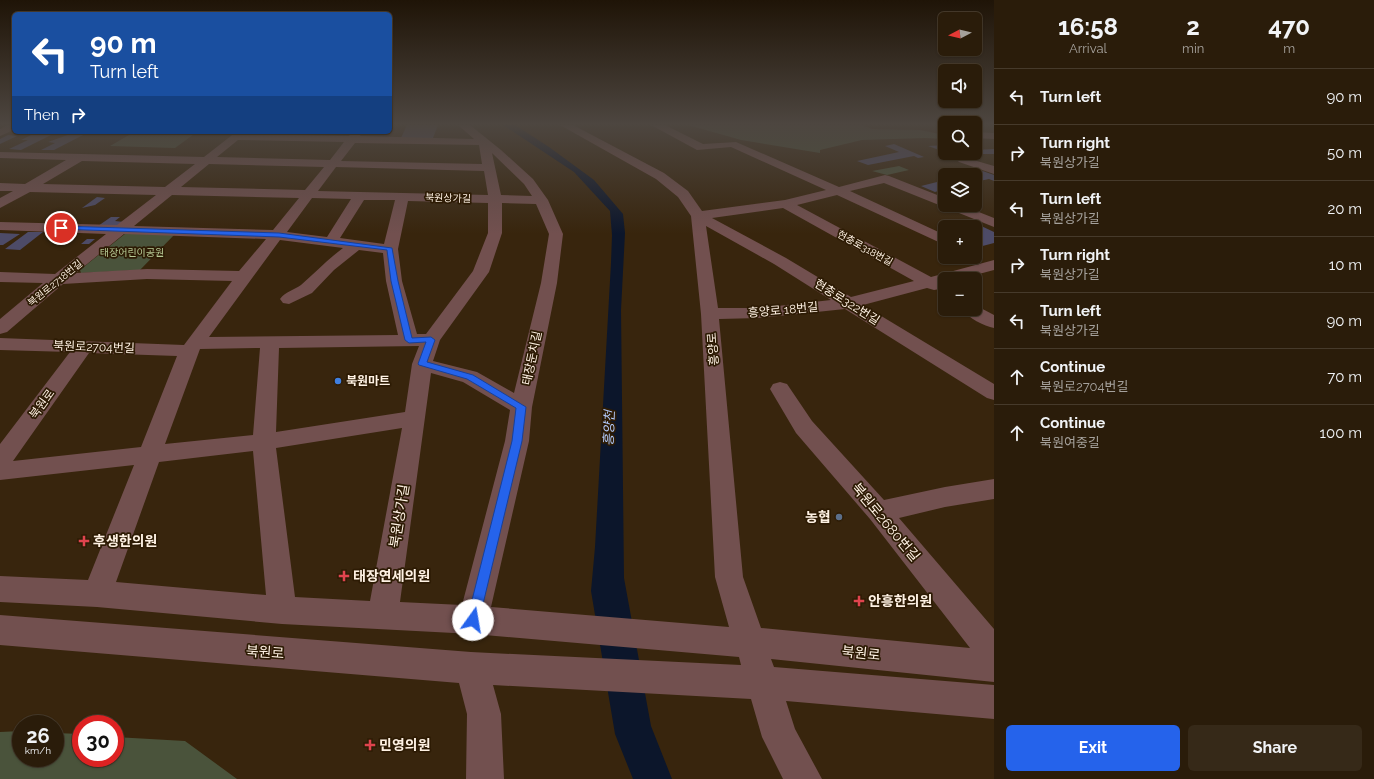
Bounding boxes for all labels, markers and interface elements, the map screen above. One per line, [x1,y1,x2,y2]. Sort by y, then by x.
north arrow [938,12,982,56]
map controls [938,12,982,316]
text: 16:58 [1058,12,1118,41]
text: 2 [1186,12,1200,41]
text: 470 [1268,12,1310,41]
text: 90 m [90,27,156,60]
icon: left [24,28,76,80]
text: Arrival [1069,41,1107,56]
text: min [1182,41,1204,56]
text: m [1283,41,1295,56]
text: Turn left [90,61,159,82]
button: sound [938,64,982,108]
icon: left [1006,86,1028,108]
text: Turn left [1040,88,1101,106]
text: 90 m [1326,88,1362,106]
icon: right [67,104,89,126]
text: Then [24,106,59,124]
button: search [938,116,982,160]
text: Turn right [1040,134,1110,152]
icon: right [1006,142,1028,164]
text: 50 m [1327,144,1362,162]
text: 북원상가길 [1040,155,1100,170]
button: layers [938,168,982,212]
text: Turn left [1040,190,1101,208]
street label: 북원상가길 [425,192,471,204]
icon: left [1006,198,1028,220]
text: 20 m [1327,200,1362,218]
pin [44,211,78,245]
text: 북원상가길 [1040,211,1100,226]
icon: arrive [50,217,72,239]
button: + [938,220,982,264]
street label: 현충로318번길 [835,228,895,268]
text: Turn right [1040,246,1110,264]
park label: 태장어린이공원 [100,247,164,258]
icon: right [1006,254,1028,276]
text: 10 m [1329,256,1362,274]
street label: 북원로2718번길 [26,258,84,308]
text: 북원상가길 [1040,267,1100,282]
button: − [938,272,982,316]
street label: 현충로322번길 [812,276,882,328]
street label: 흥양로 18번길 [747,300,819,320]
text: Turn left [1040,302,1101,320]
icon: left [1006,310,1028,332]
text: 90 m [1326,312,1362,330]
text: 북원상가길 [1040,323,1100,338]
street label: 태장둔치길 [519,330,545,386]
street label: 흥양로 [705,332,721,366]
street label: 북원로2704번길 [53,339,135,355]
text: Continue [1040,358,1105,376]
icon: ahead [1006,366,1028,388]
text: 70 m [1327,368,1362,386]
place label: 북원마트 [346,374,390,388]
marker: 북원마트 [333,376,343,386]
text: 북원로2704번길 [1040,379,1129,394]
street label: 북원로 [27,386,57,422]
water label: 흥양천 [601,409,617,446]
text: Continue [1040,414,1105,432]
icon: ahead [1006,422,1028,444]
text: 100 m [1320,424,1362,442]
text: 북원여중길 [1040,435,1100,450]
street label: 북원로2680번길 [849,480,923,564]
street label: 북원상가길 [386,483,412,549]
place label: 농협 [805,509,831,525]
marker: 농협 [834,512,844,522]
place label: 후생한의원 [93,533,157,549]
marker: 후생한의원 [78,535,90,547]
place label: 태장연세의원 [353,568,430,584]
marker: 태장연세의원 [338,570,350,582]
place label: 안흥한의원 [868,593,932,609]
marker: 안흥한의원 [853,595,865,607]
position arrow [452,599,494,641]
street label: 북원로 [245,643,285,661]
street label: 북원로 [841,643,881,663]
speed limit sign: 30 [72,715,124,767]
text: 26 [26,724,50,748]
button: Exit [1006,725,1180,771]
button: Share [1188,725,1362,771]
place label: 민영의원 [379,737,431,753]
marker: 민영의원 [364,739,376,751]
text: km/h [25,745,51,756]

